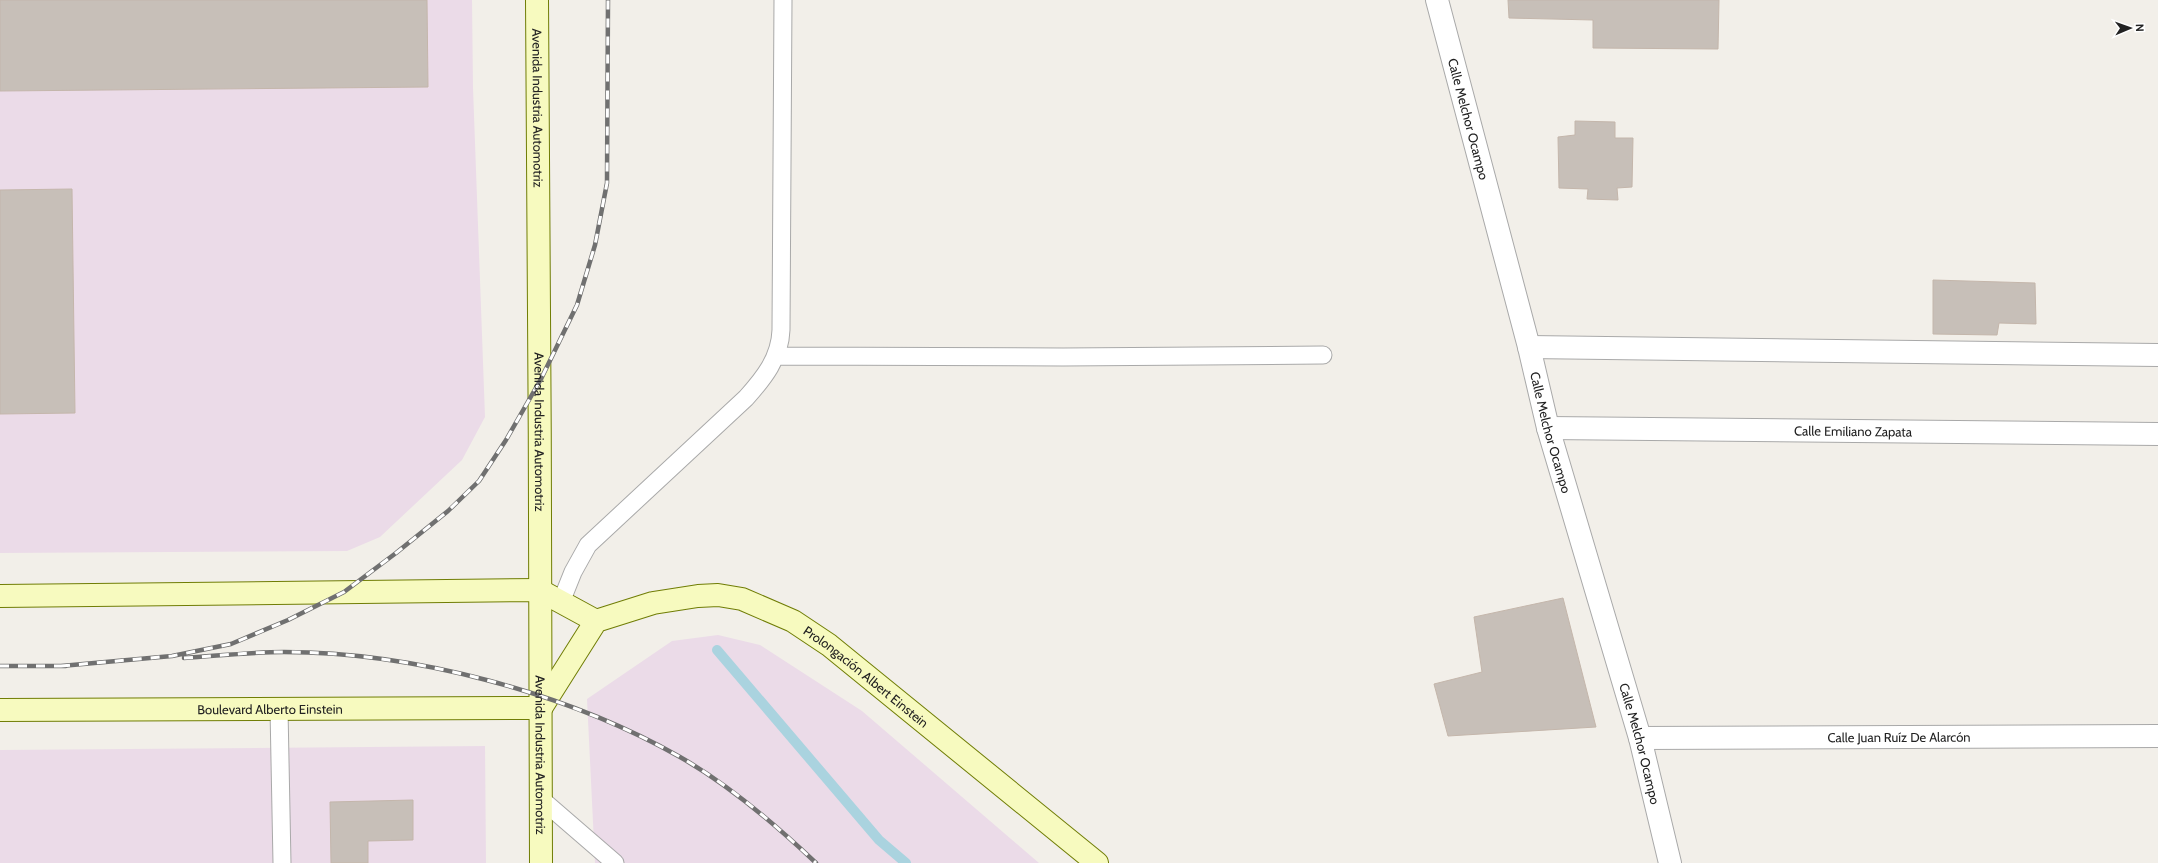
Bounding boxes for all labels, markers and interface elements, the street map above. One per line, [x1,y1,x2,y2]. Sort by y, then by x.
north arrow [2110,8,2150,48]
text: N [2133,24,2147,32]
street label: Avenida Industria Automotriz [529,28,547,188]
street label: Calle Melchor Ocampo [1445,56,1492,181]
street label: Avenida Industria Automotriz [531,352,548,512]
street label: Calle Melchor Ocampo [1527,370,1575,495]
street label: Calle Emiliano Zapata [1794,422,1913,440]
street label: Prolongación Albert Einstein [801,622,932,731]
street label: Avenida Industria Automotriz [532,675,549,835]
street label: Calle Melchor Ocampo [1616,681,1664,806]
street label: Boulevard Alberto Einstein [197,701,343,717]
street label: Calle Juan Ruíz De Alarcón [1827,729,1971,745]

